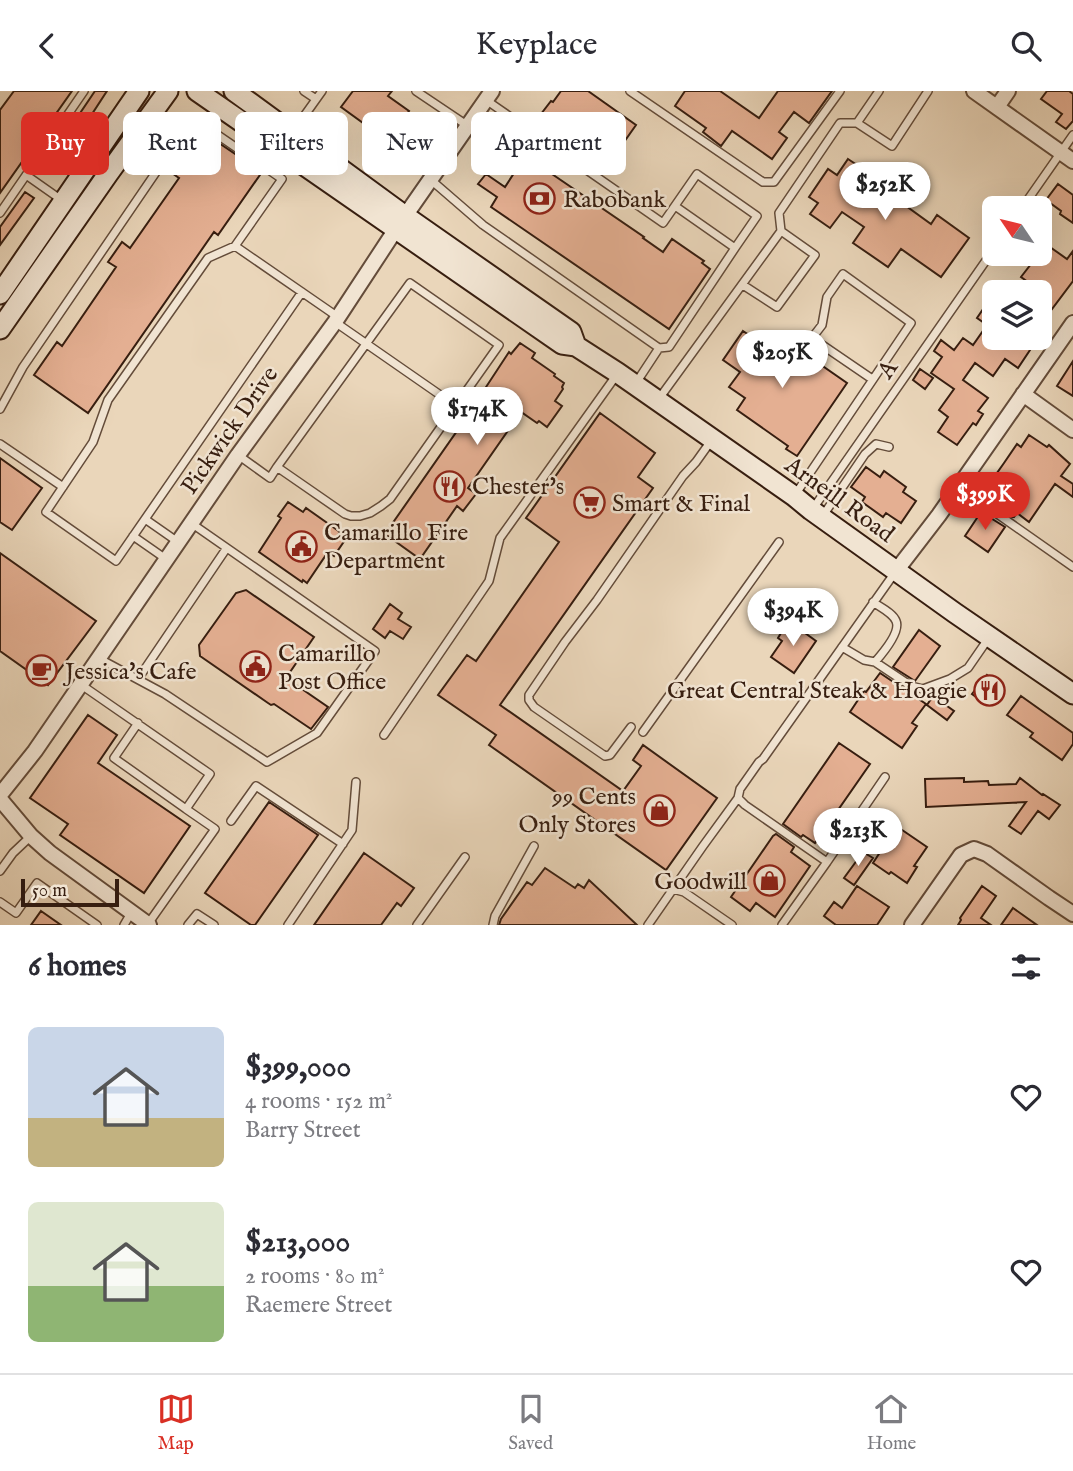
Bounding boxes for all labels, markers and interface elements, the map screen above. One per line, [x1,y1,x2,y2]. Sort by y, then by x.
text: Keyplace [476,25,597,66]
icon: back [28,27,66,65]
icon: search [1007,27,1045,65]
chip: Buy [21,112,109,175]
chip: Rent [123,112,221,175]
chip: Filters [235,112,348,175]
chip: New [362,112,457,175]
chip: Apartment [471,112,626,175]
pin: $252K [836,163,934,222]
text: $252K [855,170,915,199]
bank icon: Rabobank [523,182,557,216]
place label: Rabobank [563,185,666,216]
north arrow [982,196,1052,266]
map controls [982,196,1052,350]
button: layers [982,280,1052,350]
pin: $205K [733,331,831,390]
text: $205K [752,338,812,367]
street label: A [870,354,906,386]
street label: Pickwick Drive [175,361,286,501]
pin: $174K [428,387,526,447]
text: $174K [447,395,507,424]
street label: Arneill Road [777,449,900,550]
restaurant icon: Chester's [432,469,466,503]
place label: Chester's [472,472,564,503]
pin: $399K [936,473,1034,532]
text: $399K [956,480,1014,509]
supermarket icon: Smart & Final [572,486,606,520]
place label: Smart & Final [612,489,751,520]
place label: Camarillo Fire Department [324,518,468,577]
public building icon: Camarillo Fire Department [284,529,318,563]
pin: $394K [744,589,842,648]
text: $394K [763,596,823,625]
place label: Camarillo Post Office [278,639,386,698]
public building icon: Camarillo Post Office [238,650,272,684]
cafe icon: Jessica's Cafe [25,654,59,688]
place label: Jessica's Cafe [62,657,196,688]
restaurant icon: Great Central Steak & Hoagie [973,673,1007,707]
place label: Great Central Steak & Hoagie [667,676,967,707]
place label: 99 Cents Only Stores [518,782,636,841]
shop icon: 99 Cents Only Stores [642,793,676,827]
pin: $213K [809,809,907,868]
text: $213K [829,816,887,845]
shop icon: Goodwill [753,864,787,898]
place label: Goodwill [654,867,747,898]
scale bar [21,876,119,908]
text: 50 m [32,879,67,903]
text: 6 homes [28,948,127,986]
icon: filters [1007,948,1045,986]
text: $399,000 [245,1049,351,1087]
icon: home [84,1055,168,1139]
icon: heart [1007,1078,1045,1116]
text: 4 rooms · 152 m² [245,1087,392,1116]
text: Barry Street [245,1116,361,1145]
text: $213,000 [245,1224,350,1262]
icon: home [84,1230,168,1314]
icon: heart [1007,1253,1045,1291]
text: 2 rooms · 80 m² [245,1262,385,1291]
text: Raemere Street [245,1291,392,1320]
tab: Map [157,1390,195,1456]
tab: Saved [508,1390,553,1456]
tab: Home [867,1390,916,1456]

